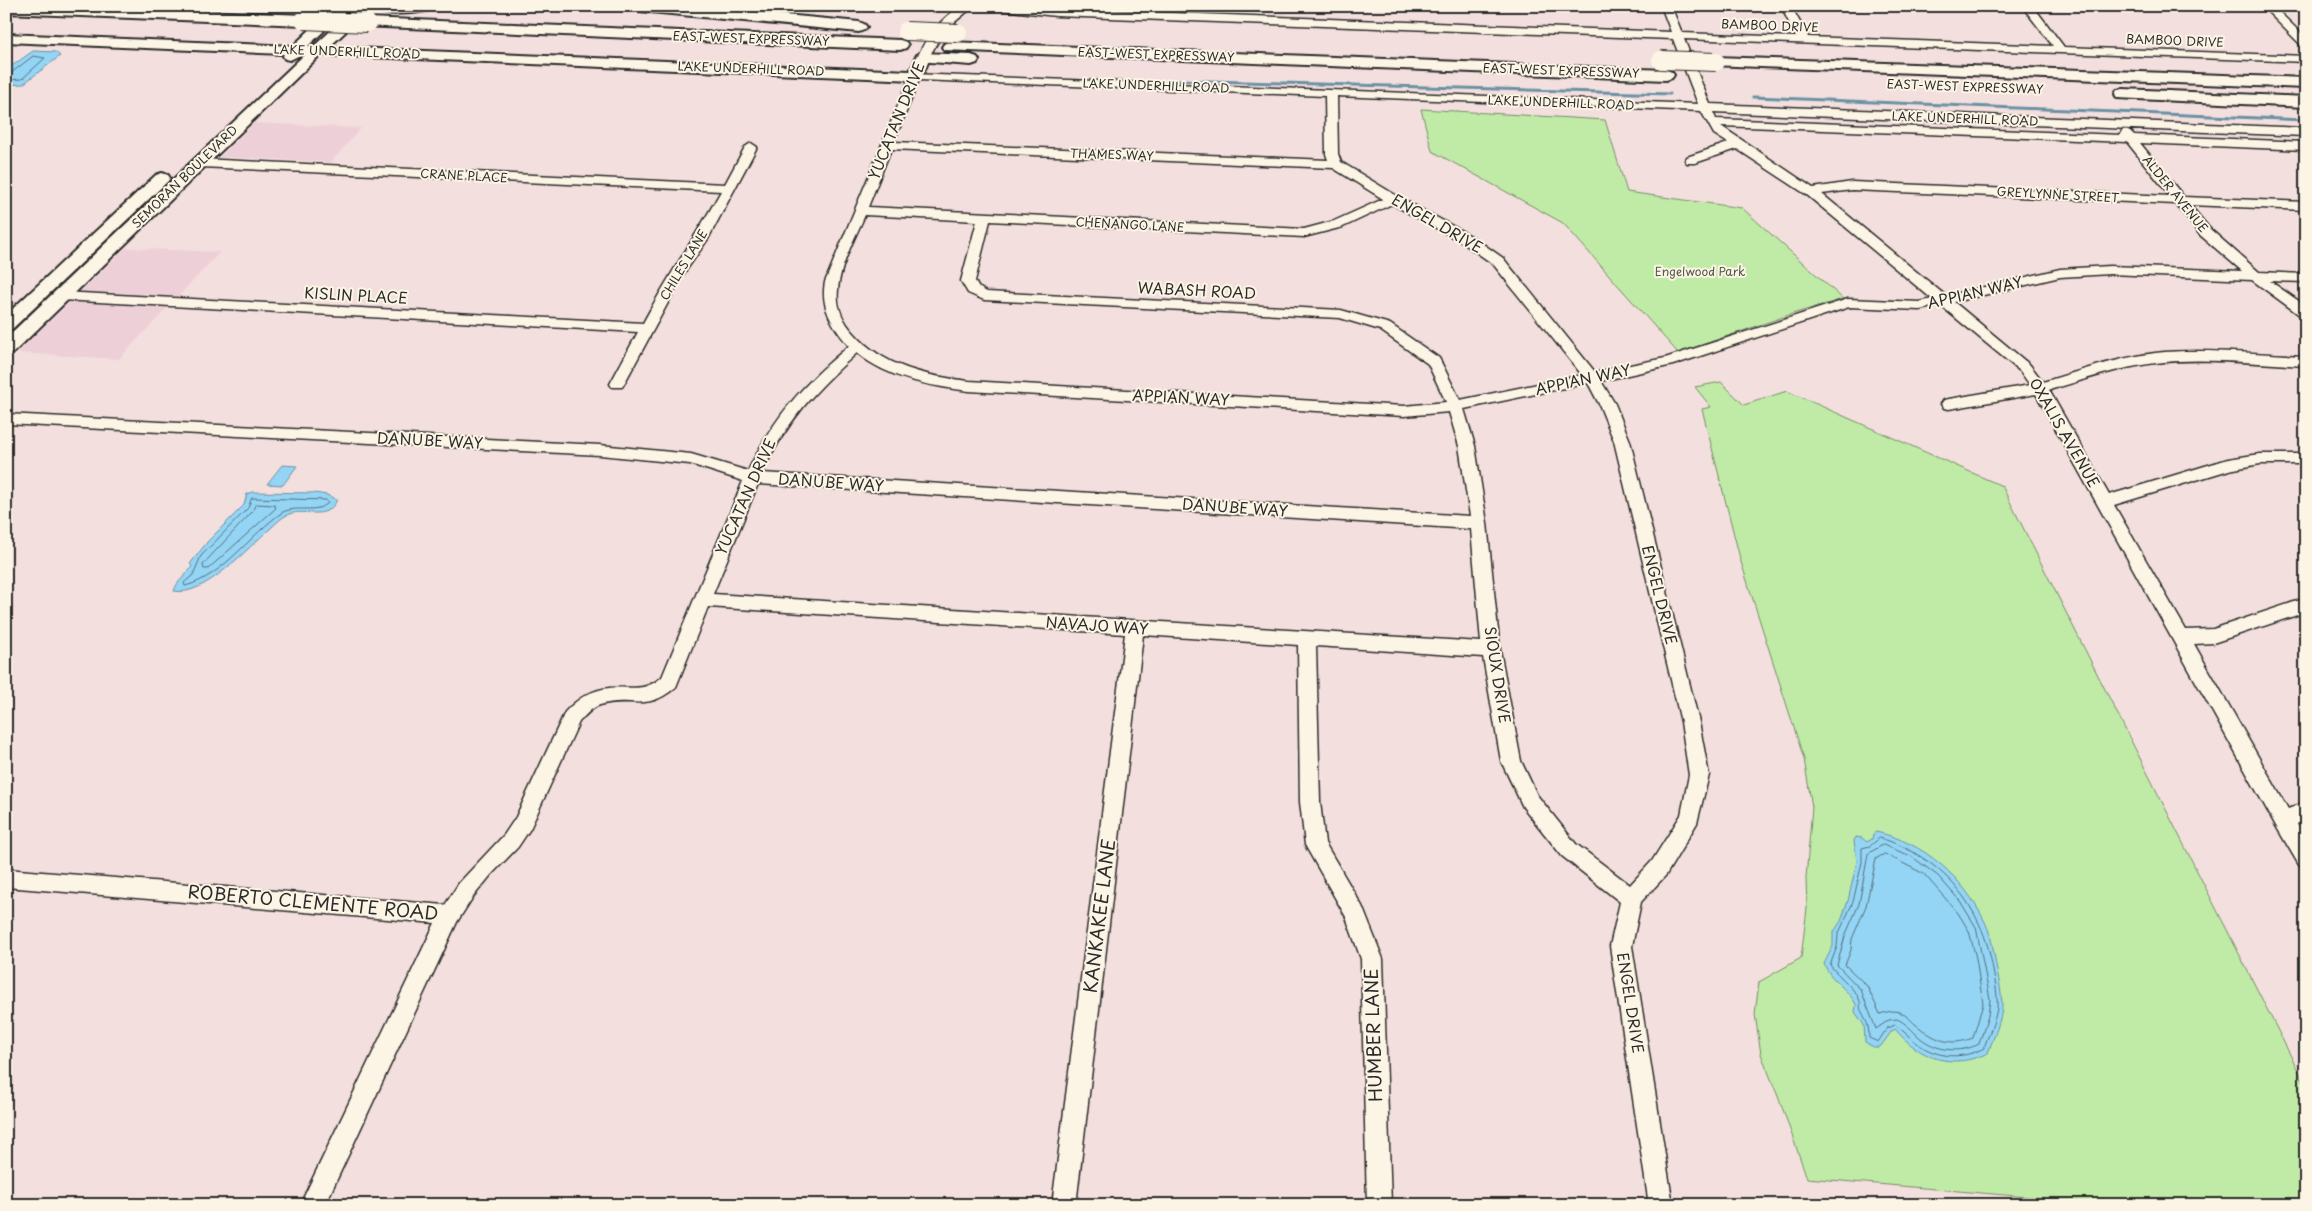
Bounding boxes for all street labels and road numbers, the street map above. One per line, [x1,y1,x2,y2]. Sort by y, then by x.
street label: BAMBOO DRIVE [1721,14,1819,36]
street label: EAST-WEST EXPRESSWAY [672,26,830,50]
street label: BAMBOO DRIVE [2126,29,2224,51]
street label: LAKE UNDERHILL ROAD [273,39,421,63]
street label: EAST-WEST EXPRESSWAY [1077,42,1235,66]
street label: LAKE UNDERHILL ROAD [677,56,825,80]
street label: YUCATAN DRIVE [861,58,930,183]
street label: EAST-WEST EXPRESSWAY [1482,58,1640,82]
street label: LAKE UNDERHILL ROAD [1082,73,1230,97]
street label: EAST-WEST EXPRESSWAY [1886,74,2044,98]
street label: LAKE UNDERHILL ROAD [1487,90,1635,114]
street label: LAKE UNDERHILL ROAD [1891,106,2039,130]
street label: SEMORAN BOULEVARD [127,121,241,232]
street label: THAMES WAY [1070,144,1155,164]
street label: ALDER AVENUE [2139,151,2213,236]
street label: CRANE PLACE [420,164,509,186]
street label: GREYLYNNE STREET [1996,182,2121,206]
street label: ENGEL DRIVE [1388,187,1488,258]
street label: CHENANGO LANE [1075,212,1185,236]
street label: CHILES LANE [655,225,712,303]
street label: APPIAN WAY [1925,269,2025,314]
street label: WABASH ROAD [1137,275,1257,304]
street label: KISLIN PLACE [304,280,408,309]
street label: APPIAN WAY [1533,357,1633,400]
street label: OXALIS AVENUE [2025,373,2106,491]
street label: APPIAN WAY [1132,382,1231,411]
street label: DANUBE WAY [376,425,484,454]
street label: YUCATAN DRIVE [709,434,781,558]
street label: DANUBE WAY [777,466,885,497]
street label: DANUBE WAY [1181,491,1289,522]
street label: ENGEL DRIVE [1637,543,1684,647]
street label: NAVAJO WAY [1045,609,1150,640]
street label: SIOUX DRIVE [1479,625,1517,725]
street label: KANKAKEE LANE [1076,837,1121,994]
street label: ROBERTO CLEMENTE ROAD [187,877,440,926]
street label: ENGEL DRIVE [1612,951,1651,1055]
street label: HUMBER LANE [1357,968,1388,1102]

